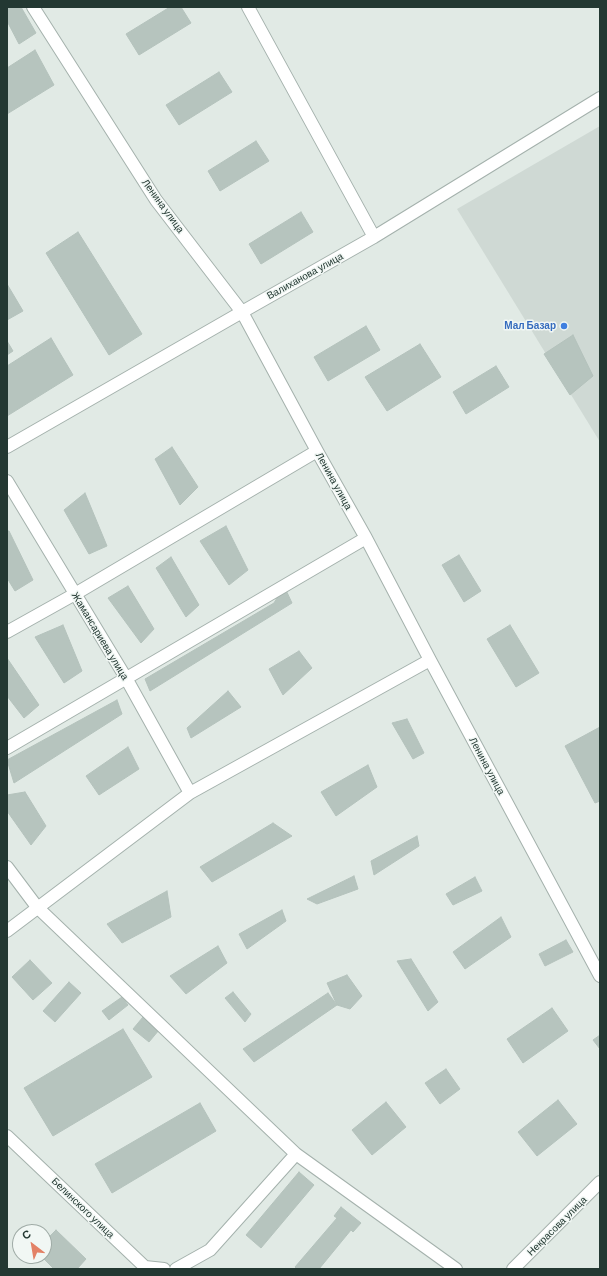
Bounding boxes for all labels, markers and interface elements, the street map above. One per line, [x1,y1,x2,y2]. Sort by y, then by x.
street label: Ленина улица [139,177,187,235]
street label: Валиханова улица [265,250,345,302]
place label: Мал Базар [504,320,556,332]
marker: Мал Базар [559,321,569,331]
street label: Ленина улица [313,450,355,512]
street label: Жамансариева улица [69,590,131,682]
street label: Ленина улица [467,735,507,797]
street label: Белинского улица [49,1175,117,1241]
street label: Некрасова улица [525,1194,589,1258]
north arrow [12,1224,52,1264]
text: С [19,1227,33,1242]

